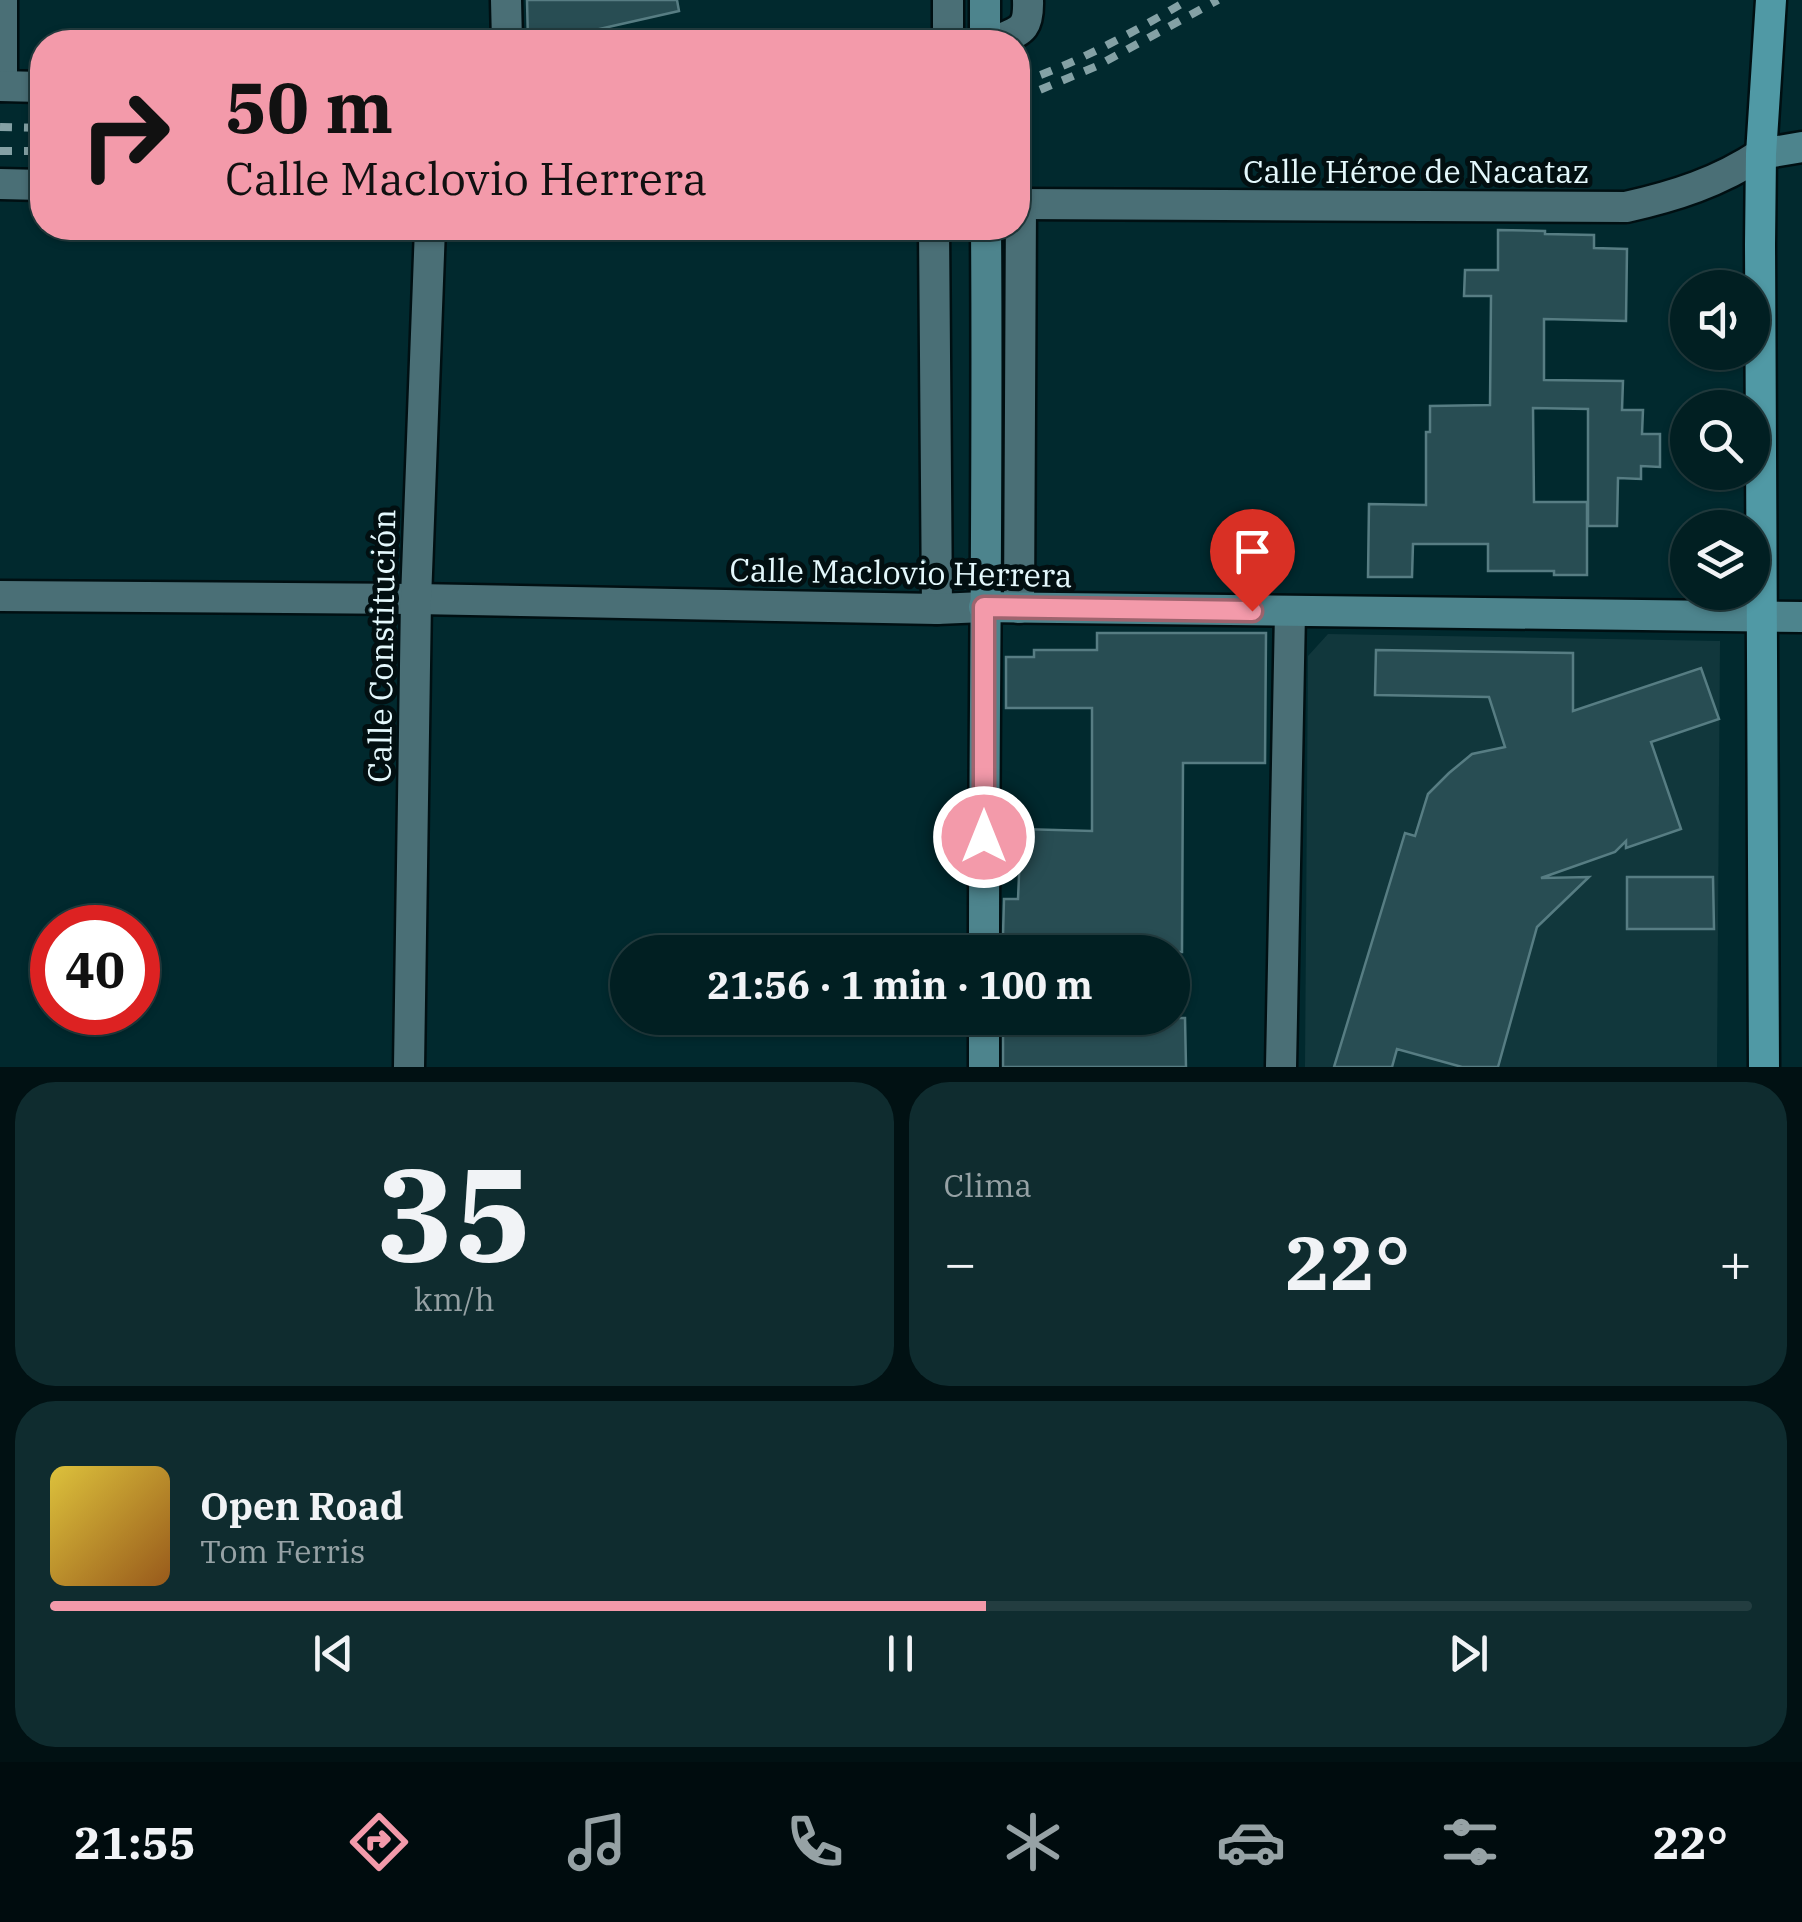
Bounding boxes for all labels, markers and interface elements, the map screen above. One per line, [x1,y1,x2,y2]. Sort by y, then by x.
text: 50 m [225,61,393,152]
icon: right [60,70,190,200]
text: Calle Maclovio Herrera [225,149,707,207]
street label: Calle Héroe de Nacataz [1243,150,1589,192]
map controls [1670,270,1770,610]
button: sound [1670,270,1770,370]
button: search [1670,390,1770,490]
street label: Calle Constitución [358,509,404,783]
pin [1210,509,1295,612]
button: layers [1670,510,1770,610]
icon: arrive [1225,524,1280,579]
street label: Calle Maclovio Herrera [729,548,1073,596]
position arrow [932,785,1036,889]
speed limit sign: 40 [30,905,160,1035]
text: 21:56 · 1 min · 100 m [707,960,1093,1009]
text: 35 [376,1128,532,1297]
text: Clima [944,1164,1032,1206]
text: 22° [1285,1213,1410,1311]
text: − [944,1227,977,1298]
text: + [1719,1227,1752,1298]
text: km/h [414,1278,495,1320]
text: Open Road [200,1481,404,1530]
text: Tom Ferris [200,1530,365,1572]
icon: previous [306,1626,361,1681]
icon: pause [873,1626,928,1681]
icon: next [1441,1626,1496,1681]
icon: directions [344,1807,414,1877]
icon: music [562,1807,632,1877]
icon: phone [780,1807,850,1877]
icon: climate [998,1807,1068,1877]
icon: car [1216,1807,1286,1877]
icon: filters [1435,1807,1505,1877]
text: 21:55 [74,1813,196,1871]
text: 22° [1653,1813,1728,1871]

